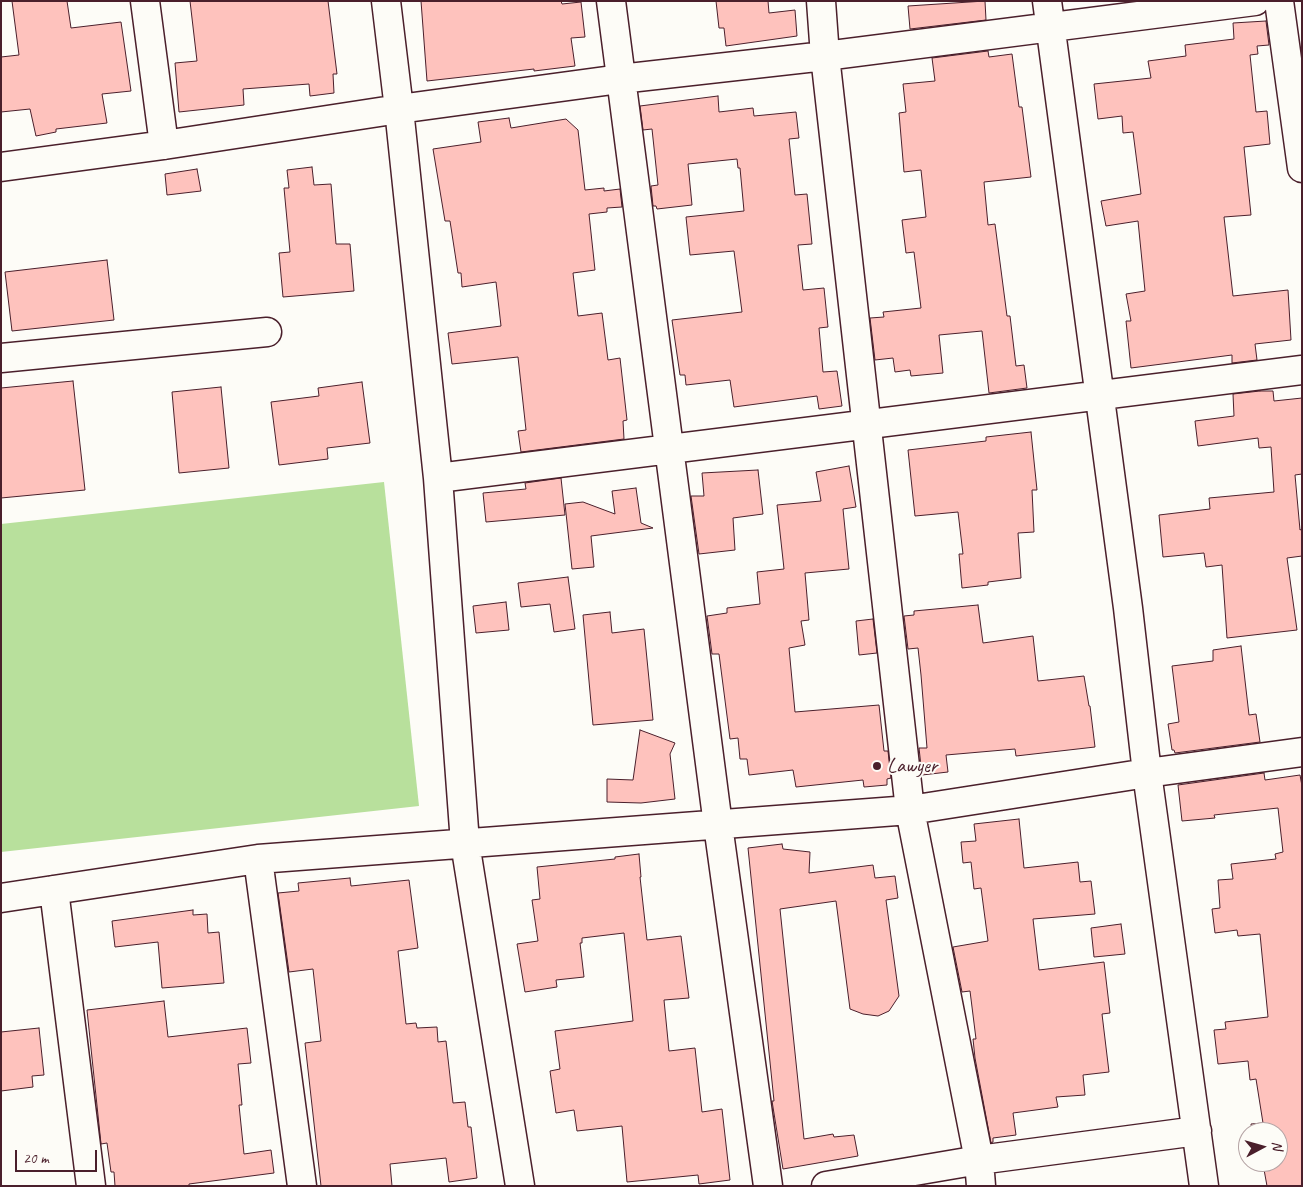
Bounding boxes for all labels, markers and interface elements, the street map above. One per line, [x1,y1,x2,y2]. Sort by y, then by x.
place label: Lawyer [887,753,937,779]
marker: Lawyer [871,760,883,772]
north arrow [1238,1122,1288,1172]
scale bar [18,1140,100,1172]
text: N [1269,1140,1286,1151]
text: 20 m [23,1149,49,1168]

